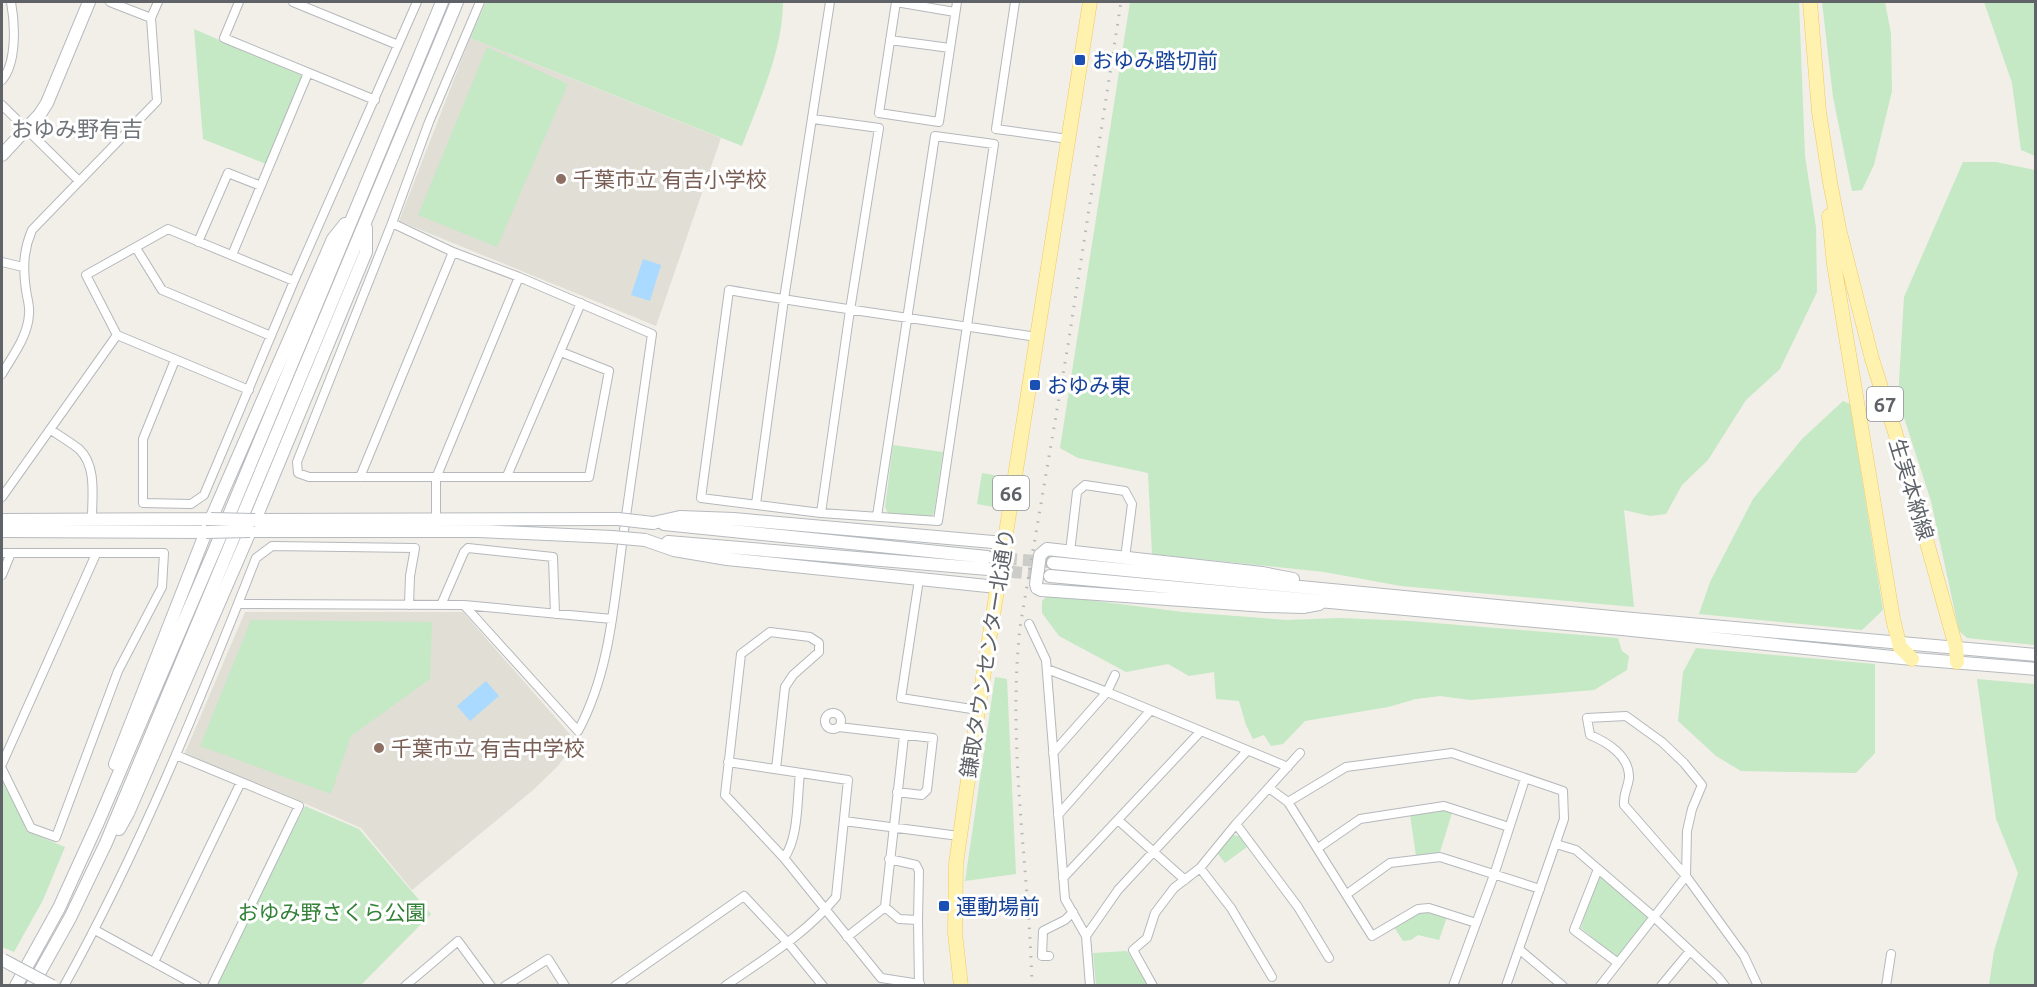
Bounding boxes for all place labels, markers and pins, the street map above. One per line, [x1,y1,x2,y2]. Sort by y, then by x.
place label: おゆみ踏切前 [1092,48,1218,72]
marker: おゆみ踏切前 [1073,53,1087,67]
place label: 千葉市立 有吉小学校 [573,167,767,191]
marker: 千葉市立 有吉小学校 [554,172,568,186]
place label: おゆみ東 [1047,373,1131,397]
marker: おゆみ東 [1028,378,1042,392]
place label: 千葉市立 有吉中学校 [391,736,585,760]
marker: 千葉市立 有吉中学校 [372,741,386,755]
place label: 運動場前 [956,894,1040,918]
marker: 運動場前 [937,899,951,913]

